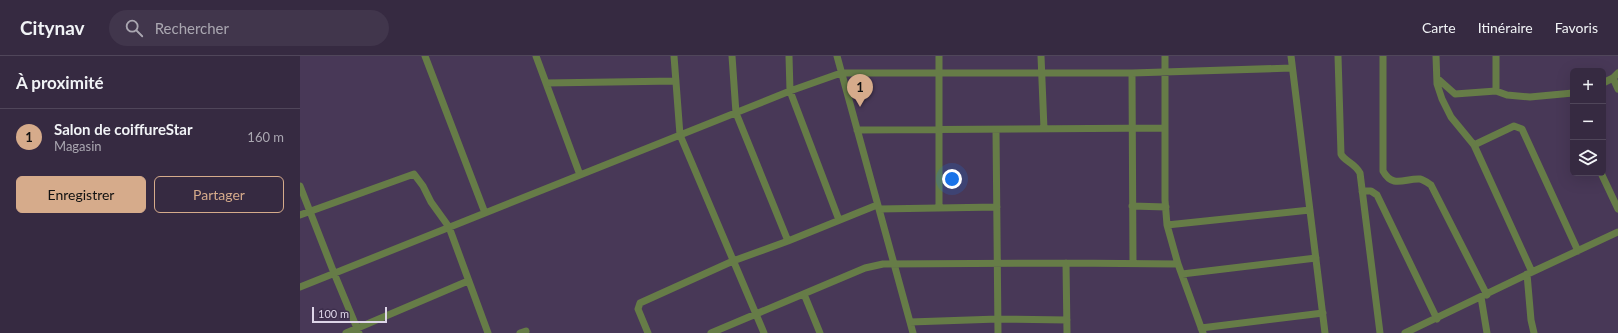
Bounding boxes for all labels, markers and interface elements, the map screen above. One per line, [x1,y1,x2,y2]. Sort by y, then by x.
search box [109,10,389,46]
text: Citynav [20,16,85,39]
icon: search [123,17,145,39]
text: Rechercher [155,19,229,37]
text: Carte [1422,19,1456,36]
text: Itinéraire [1478,19,1533,36]
text: Favoris [1555,19,1598,36]
map controls [1570,68,1606,176]
button: + [1570,68,1606,104]
text: À proximité [16,72,104,93]
pin: 1 [847,74,873,107]
button: − [1570,104,1606,140]
text: Salon de coiffureStar [54,120,193,138]
text: 1 [25,129,33,145]
text: 160 m [247,129,284,145]
text: Magasin [54,138,102,154]
button: layers [1570,140,1606,176]
your location [942,169,962,189]
button: Enregistrer [16,176,146,213]
button: Partager [154,176,284,213]
scale bar [312,305,387,324]
text: 100 m [318,307,349,320]

